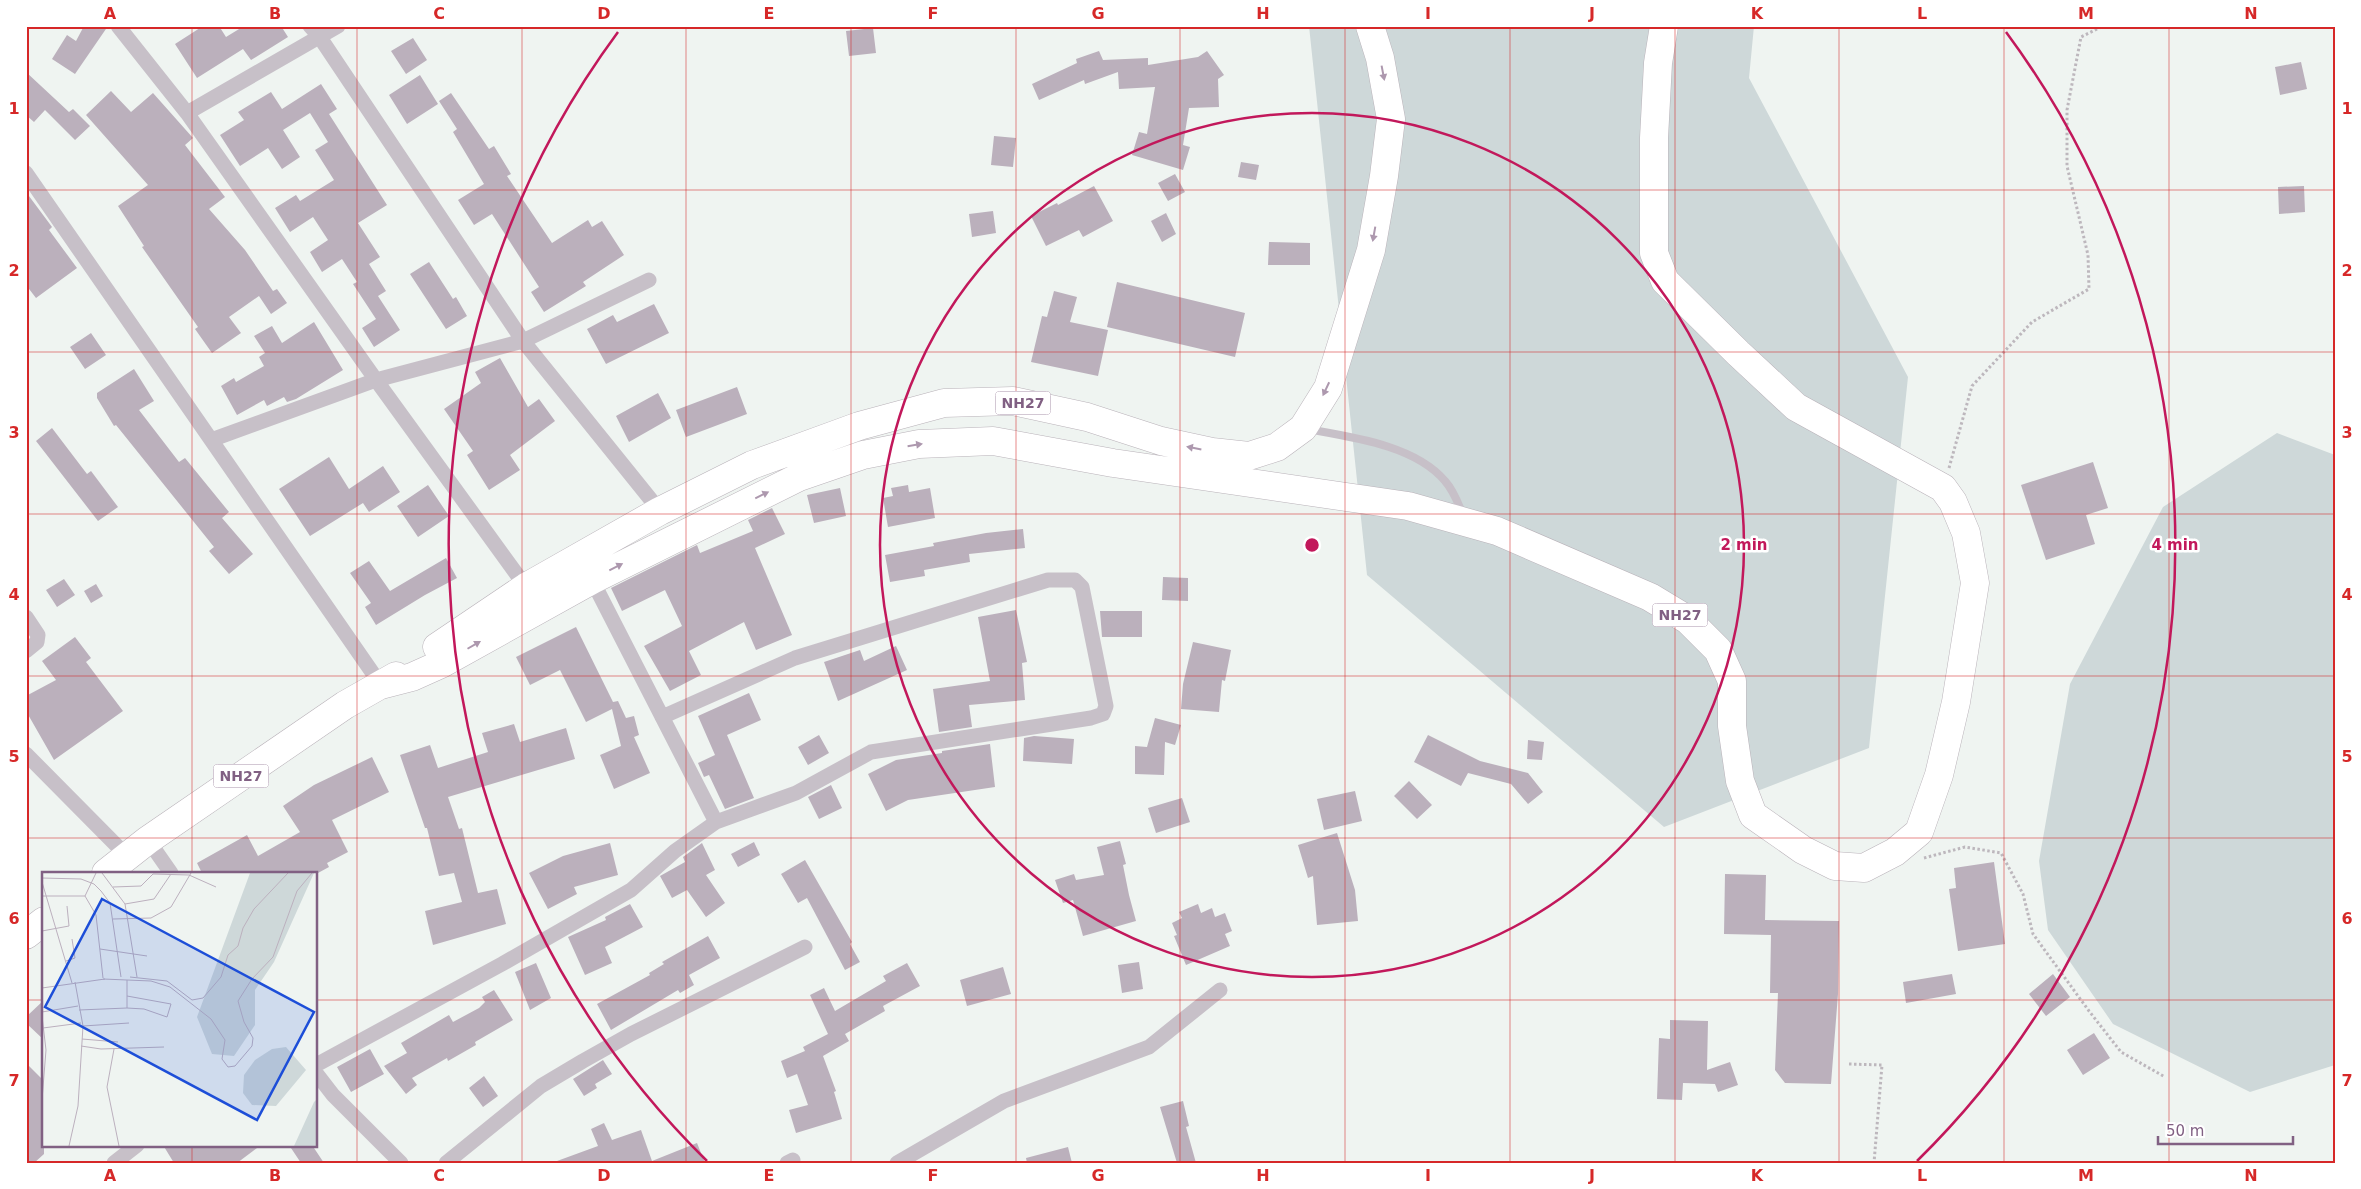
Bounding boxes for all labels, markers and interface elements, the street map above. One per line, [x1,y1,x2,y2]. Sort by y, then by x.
text: A [104,4,117,23]
text: B [269,4,281,23]
text: C [433,4,445,23]
text: D [597,4,611,23]
text: E [764,4,774,23]
text: F [928,4,938,23]
text: G [1091,4,1105,23]
text: H [1256,4,1270,23]
text: I [1425,4,1431,23]
text: J [1588,4,1595,23]
text: K [1751,4,1764,23]
text: L [1917,4,1927,23]
text: M [2078,4,2094,23]
text: N [2244,4,2258,23]
one-way arrow [1379,66,1387,82]
text: 1 [8,99,20,118]
text: 1 [2341,99,2353,118]
one-way arrow [1370,226,1378,241]
text: 2 [8,261,20,280]
text: 2 [2341,261,2353,280]
one-way arrow [1322,382,1330,396]
road number: NH27 [996,392,1050,414]
text: 3 [8,423,20,442]
text: 3 [2341,423,2353,442]
one-way arrow [908,440,924,448]
one-way arrow [1187,444,1202,452]
one-way arrow [755,491,769,499]
centre of rings [1303,536,1321,554]
text: 2 min [1720,536,1768,554]
text: 4 min [2151,536,2199,554]
one-way arrow [609,563,623,571]
text: 4 [8,585,20,604]
text: 4 [2341,585,2353,604]
road number: NH27 [1652,604,1708,626]
one-way arrow [466,641,481,649]
text: 5 [8,747,20,766]
text: 5 [2341,747,2353,766]
road number: NH27 [214,764,268,788]
inset map [42,872,318,1146]
text: 6 [8,909,20,928]
text: 6 [2341,909,2353,928]
text: 7 [8,1071,20,1090]
text: 7 [2341,1071,2353,1090]
scale bar [2158,1114,2294,1146]
text: 50 m [2166,1122,2204,1140]
text: A [104,1166,117,1185]
text: B [269,1166,281,1185]
text: C [433,1166,445,1185]
text: D [597,1166,611,1185]
text: E [764,1166,774,1185]
text: F [928,1166,938,1185]
text: G [1091,1166,1105,1185]
text: H [1256,1166,1270,1185]
text: I [1425,1166,1431,1185]
text: J [1588,1166,1595,1185]
text: K [1751,1166,1764,1185]
text: L [1917,1166,1927,1185]
text: M [2078,1166,2094,1185]
text: N [2244,1166,2258,1185]

